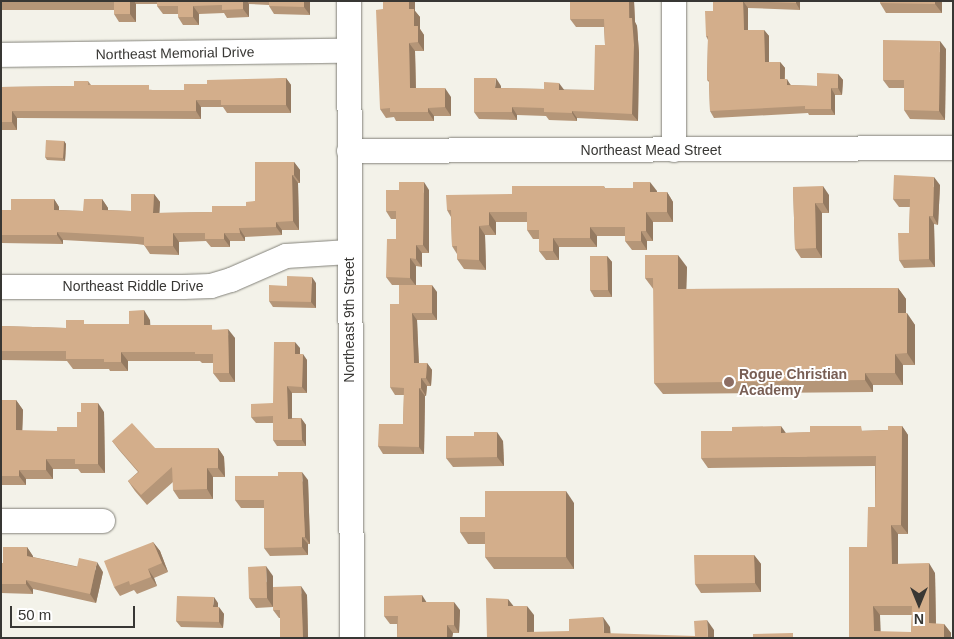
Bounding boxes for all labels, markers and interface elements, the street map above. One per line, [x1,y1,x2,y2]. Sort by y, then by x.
street label: Northeast Memorial Drive [96,43,254,63]
street label: Northeast Mead Street [581,142,721,158]
street label: Northeast 9th Street [341,257,357,383]
street label: Northeast Riddle Drive [63,278,203,294]
place label: Rogue Christian Academy [739,366,847,398]
marker: Rogue Christian Academy [723,376,735,388]
north arrow [894,579,944,629]
scale bar [12,596,138,628]
text: 50 m [18,606,51,623]
text: N [914,611,924,627]

